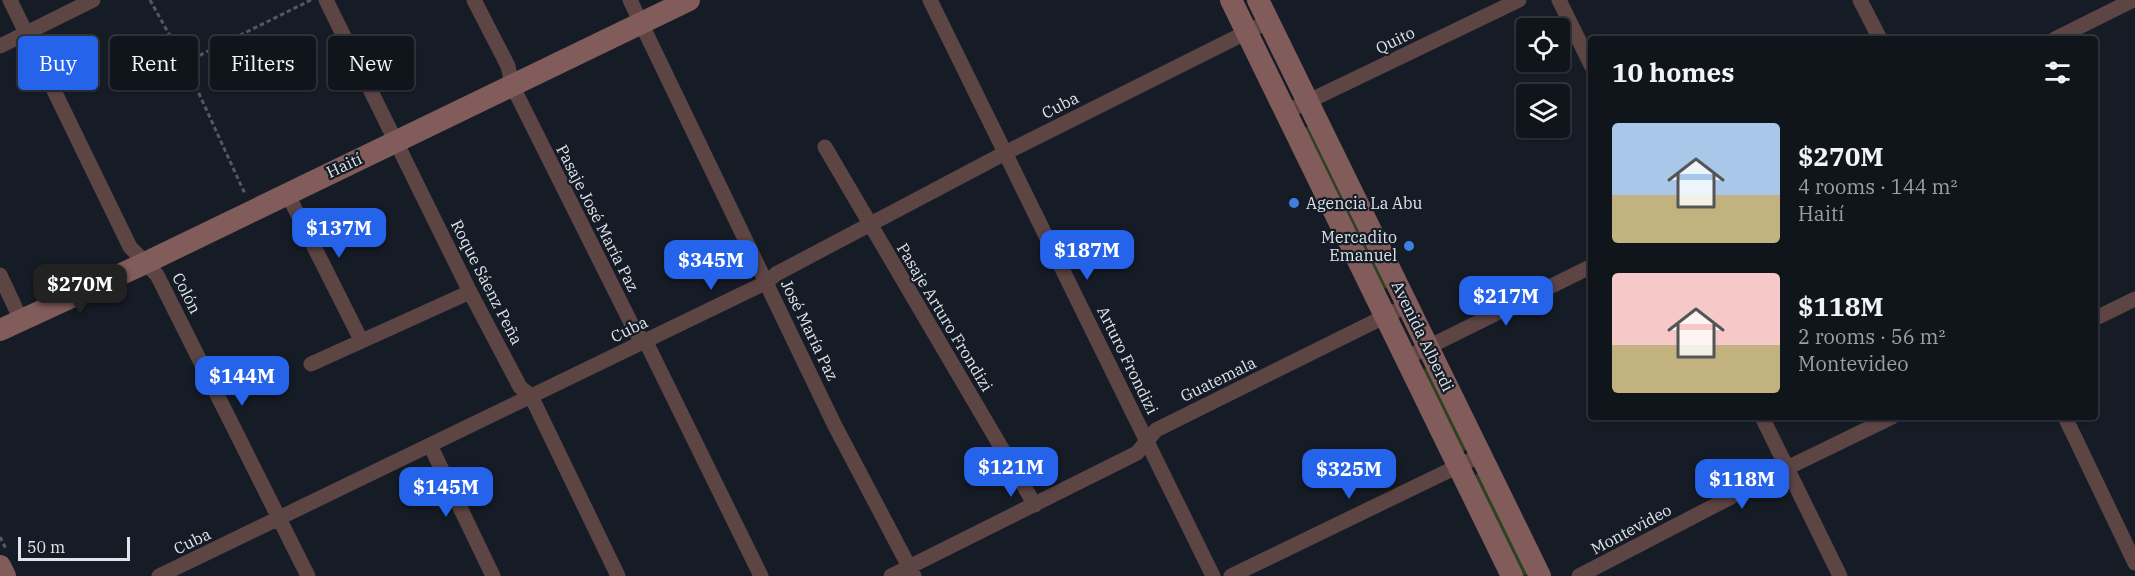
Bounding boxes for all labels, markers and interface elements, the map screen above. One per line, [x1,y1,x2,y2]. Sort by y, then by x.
map controls [1516,18,1570,138]
button: locate [1516,18,1570,72]
street label: Quito [1372,22,1418,58]
chip: Buy [18,36,98,90]
chip: Rent [110,36,198,90]
chip: Filters [210,36,316,90]
chip: New [328,36,414,90]
text: 10 homes [1612,55,1734,89]
icon: filters [2041,56,2074,89]
button: layers [1516,84,1570,138]
street label: Cuba [1038,87,1082,123]
text: $270M [1798,139,1884,173]
street label: Pasaje José María Paz [552,141,644,295]
icon: home [1660,147,1732,219]
street label: Haití [323,148,365,182]
text: 4 rooms · 144 m² [1798,173,1957,200]
place label: Agencia La Abu [1306,193,1423,213]
marker: Agencia La Abu [1287,196,1301,210]
text: Haití [1798,200,1844,227]
pin: $137M [297,208,381,259]
text: $137M [306,214,372,241]
street label: Roque Sáenz Peña [447,216,527,348]
place label: Mercadito Emanuel [1321,227,1397,265]
pin: $187M [1045,230,1129,281]
text: $187M [1054,236,1120,263]
street label: Pasaje Arturo Frondizi [893,239,997,395]
marker: Mercadito Emanuel [1402,239,1416,253]
pin: $345M [669,240,753,291]
text: $345M [678,246,744,273]
pin: $270M [38,264,122,315]
street label: Colón [168,269,206,317]
text: $270M [47,270,113,297]
street label: José María Paz [777,276,843,384]
pin: $217M [1464,276,1548,327]
street label: Avenida Alberdi [1388,277,1458,395]
text: $217M [1473,282,1539,309]
text: $118M [1798,289,1884,323]
icon: home [1660,297,1732,369]
street label: Arturo Frondizi [1093,303,1163,417]
street label: Cuba [607,311,651,346]
text: 2 rooms · 56 m² [1798,323,1945,350]
text: Montevideo [1798,350,1908,377]
street label: Guatemala [1177,352,1259,406]
pin: $144M [200,356,284,407]
text: $144M [209,362,275,389]
pin: $121M [969,447,1053,498]
pin: $325M [1307,449,1391,500]
text: $121M [978,453,1044,480]
text: $325M [1316,455,1382,482]
pin: $118M [1700,459,1784,510]
text: $118M [1709,465,1775,492]
pin: $145M [404,467,488,518]
text: $145M [413,473,479,500]
street label: Montevideo [1587,499,1675,559]
street label: Cuba [170,523,214,558]
scale bar [18,534,130,562]
text: 50 m [27,537,65,557]

